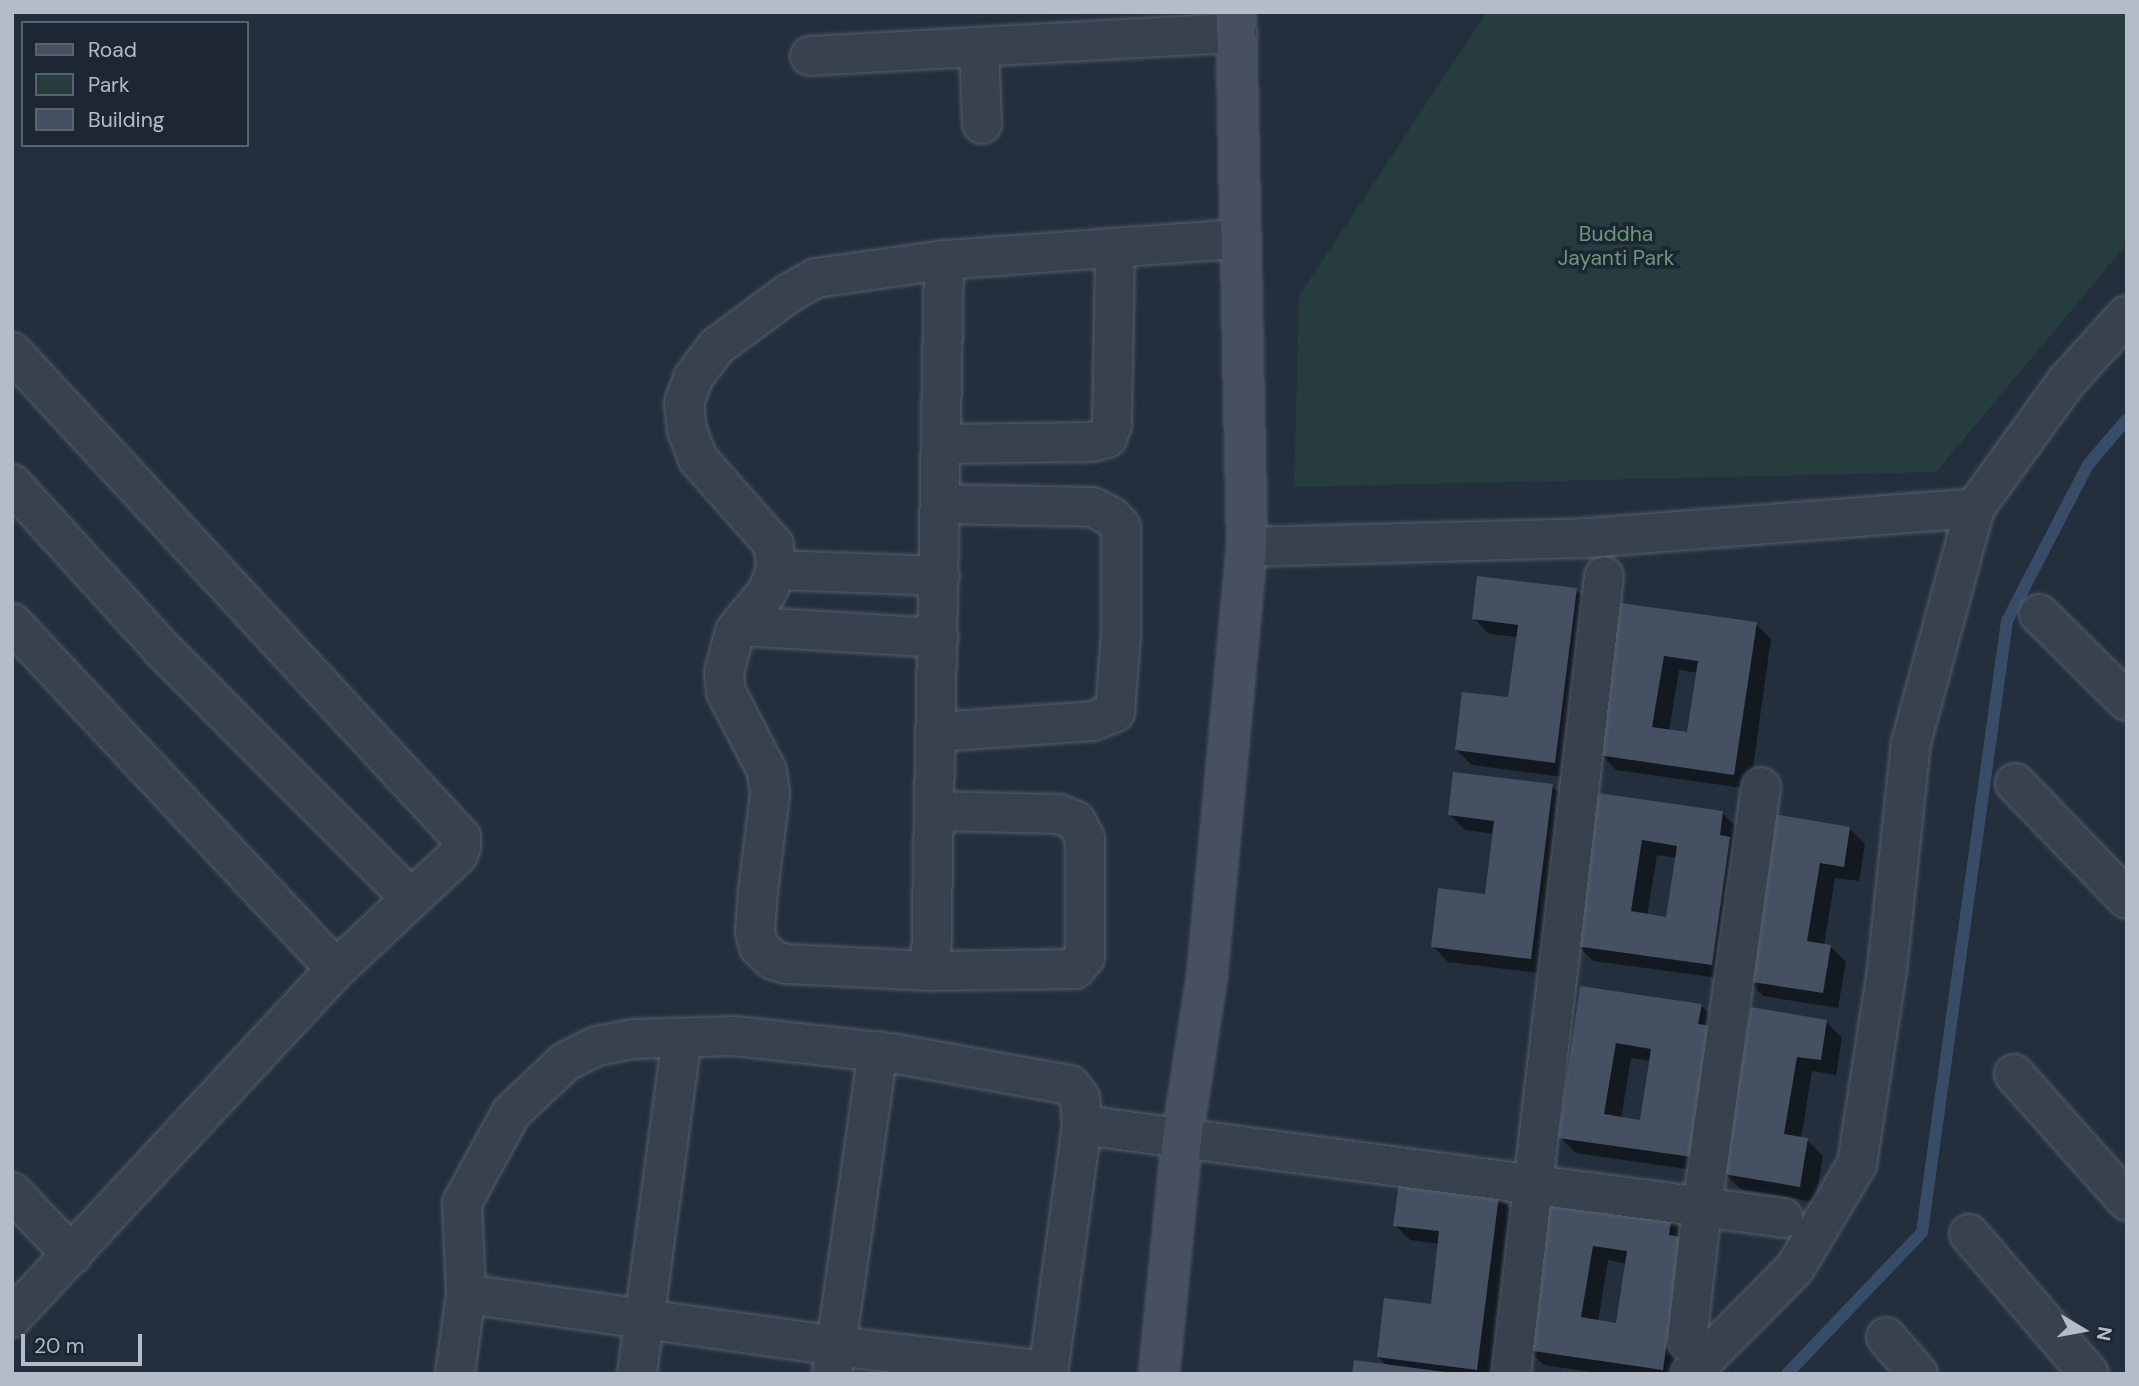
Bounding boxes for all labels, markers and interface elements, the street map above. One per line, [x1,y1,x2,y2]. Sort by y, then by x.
legend [21,21,248,147]
text: Road [88,36,137,64]
text: Park [88,71,129,99]
text: Building [88,106,164,134]
park label: Buddha Jayanti Park [1558,221,1674,271]
north arrow [2048,1295,2118,1365]
scale bar [24,1320,145,1364]
text: N [2091,1325,2118,1343]
text: 20 m [34,1332,85,1360]

